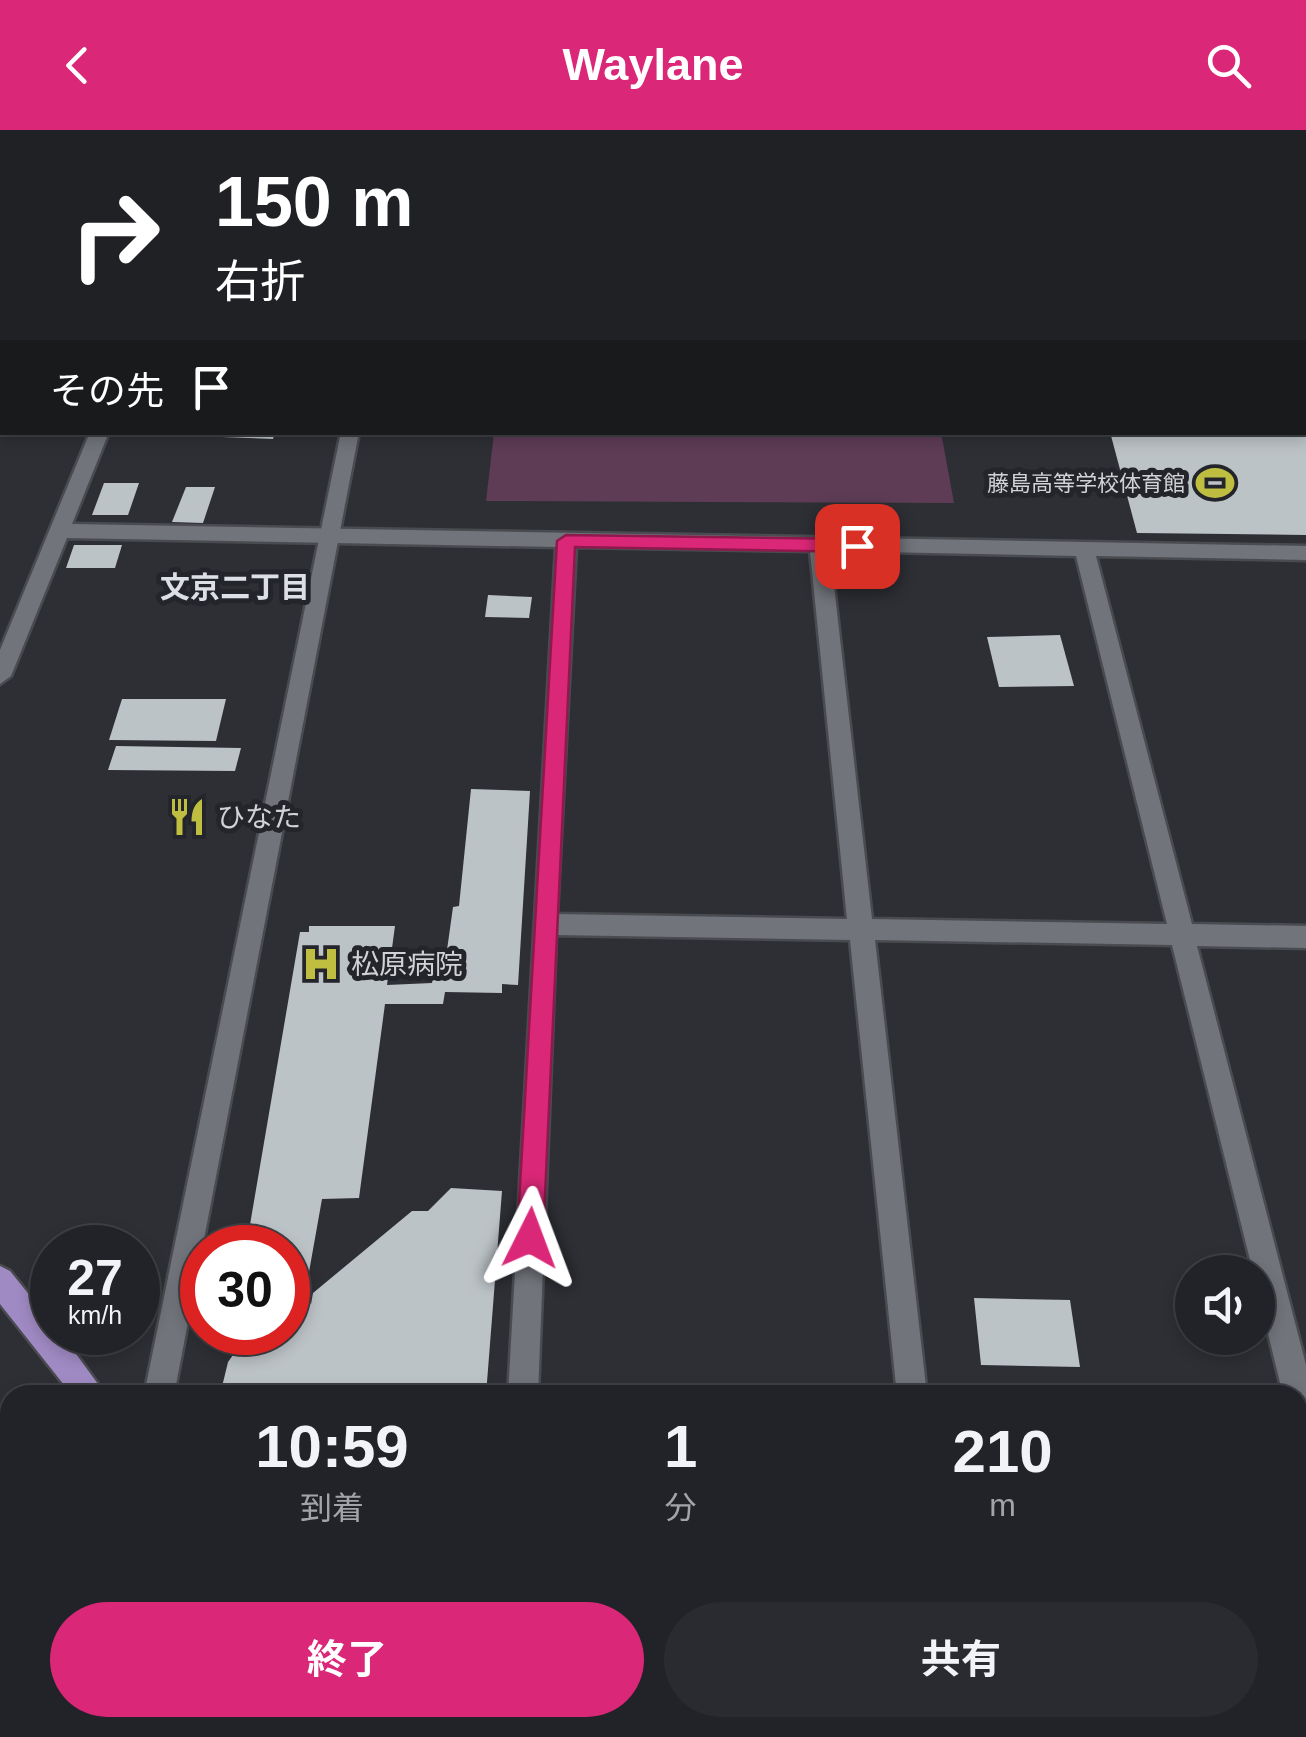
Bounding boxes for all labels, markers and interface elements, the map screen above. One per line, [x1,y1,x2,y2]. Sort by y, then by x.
icon: back [50,38,105,93]
icon: search [1201,38,1256,93]
text: Waylane [563,39,743,90]
text: 150 m [215,163,413,241]
icon: right [50,170,180,300]
text: 右折 [215,256,305,307]
icon: arrive [184,360,239,415]
text: その先 [50,370,164,412]
sports icon: 藤島高等学校体育館 [1194,462,1236,504]
place label: 藤島高等学校体育館 [987,471,1185,496]
pin [815,504,900,589]
icon: arrive [830,519,885,574]
district label: 文京二丁目 [160,571,310,604]
restaurant icon: ひなた [166,796,208,838]
place label: ひなた [217,802,301,833]
hospital icon: 松原病院 [300,943,342,985]
place label: 松原病院 [351,949,463,980]
position arrow [478,1186,582,1290]
speed limit sign: 30 [180,1225,310,1355]
text: 27 [67,1250,123,1306]
map controls [1175,1255,1275,1355]
button: sound [1175,1255,1275,1355]
text: km/h [68,1301,122,1329]
text: 10:59 [255,1413,409,1480]
text: 1 [664,1413,697,1480]
text: 210 [953,1418,1053,1485]
text: m [989,1487,1016,1523]
text: 到着 [300,1490,364,1526]
text: 分 [665,1490,697,1526]
button: 終了 [50,1602,644,1717]
button: 共有 [664,1602,1258,1717]

